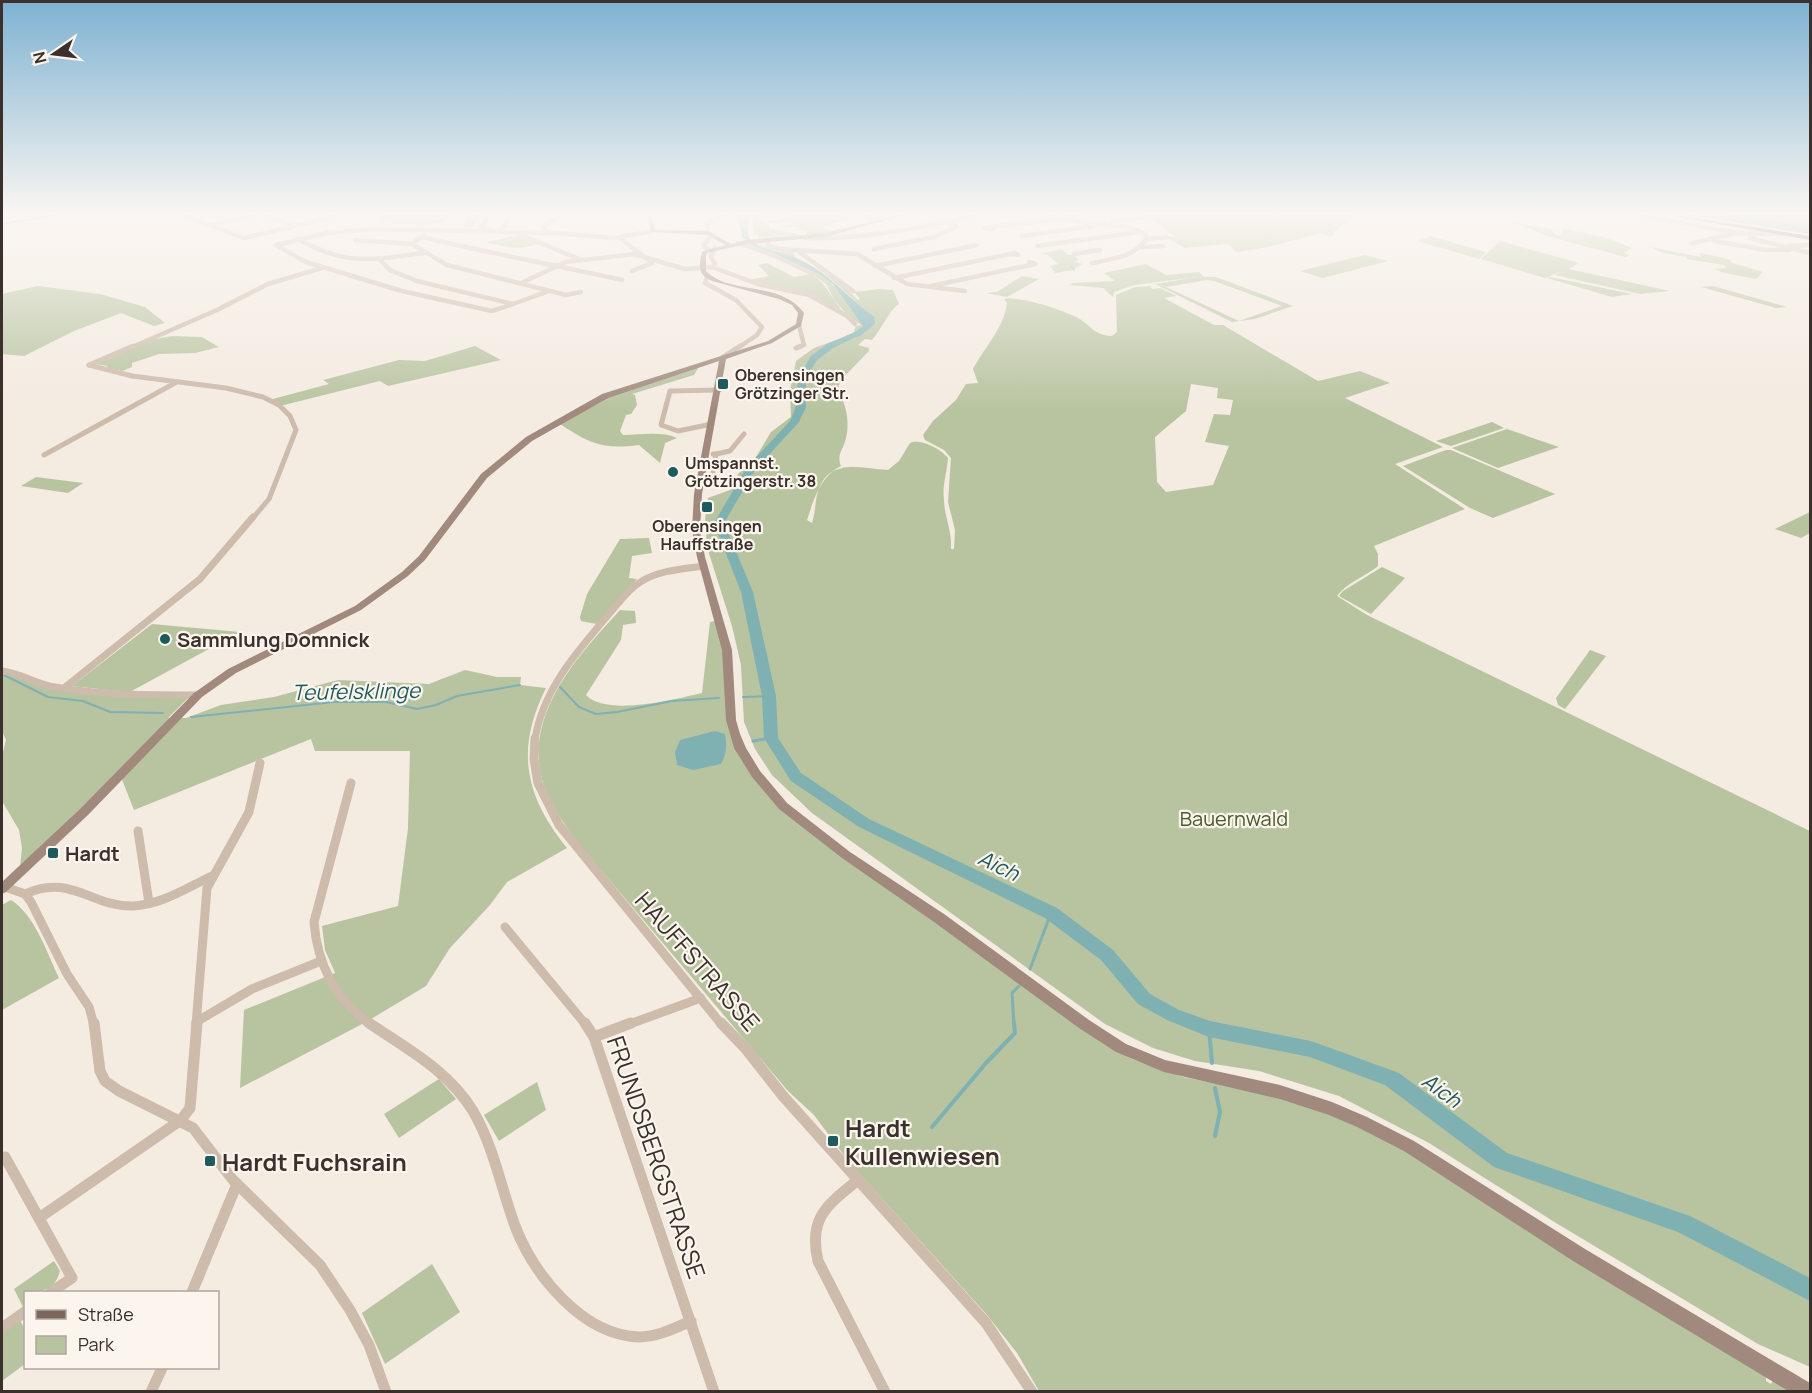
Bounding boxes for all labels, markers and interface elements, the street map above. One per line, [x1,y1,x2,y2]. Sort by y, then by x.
north arrow [24,24,84,84]
text: N [27,49,52,66]
place label: Oberensingen Grötzinger Str. [735,364,849,404]
marker: Oberensingen Grötzinger Str. [716,377,730,391]
place label: Umspannst. Grötzingerstr. 38 [685,452,816,492]
marker: Umspannst. Grötzingerstr. 38 [666,465,680,479]
marker: Oberensingen Hauffstraße [700,500,714,514]
place label: Oberensingen Hauffstraße [652,515,762,555]
place label: Sammlung Domnick [177,626,371,653]
marker: Sammlung Domnick [158,632,172,646]
water label: Teufelsklinge [292,676,422,706]
park label: Bauernwald [1180,805,1288,832]
place label: Hardt [65,840,120,867]
water label: Aich [974,843,1026,888]
marker: Hardt [46,846,60,860]
street label: HAUFFSTRASSE [628,884,768,1038]
street label: FRUNDSBERGSTRASSE [600,1031,714,1283]
water label: Aich [1417,1066,1469,1115]
place label: Hardt Kullenwiesen [845,1111,1000,1172]
marker: Hardt Kullenwiesen [826,1134,840,1148]
place label: Hardt Fuchsrain [222,1145,407,1178]
marker: Hardt Fuchsrain [203,1154,217,1168]
legend [24,1291,219,1369]
text: Straße [78,1302,134,1326]
text: Park [78,1332,115,1356]

